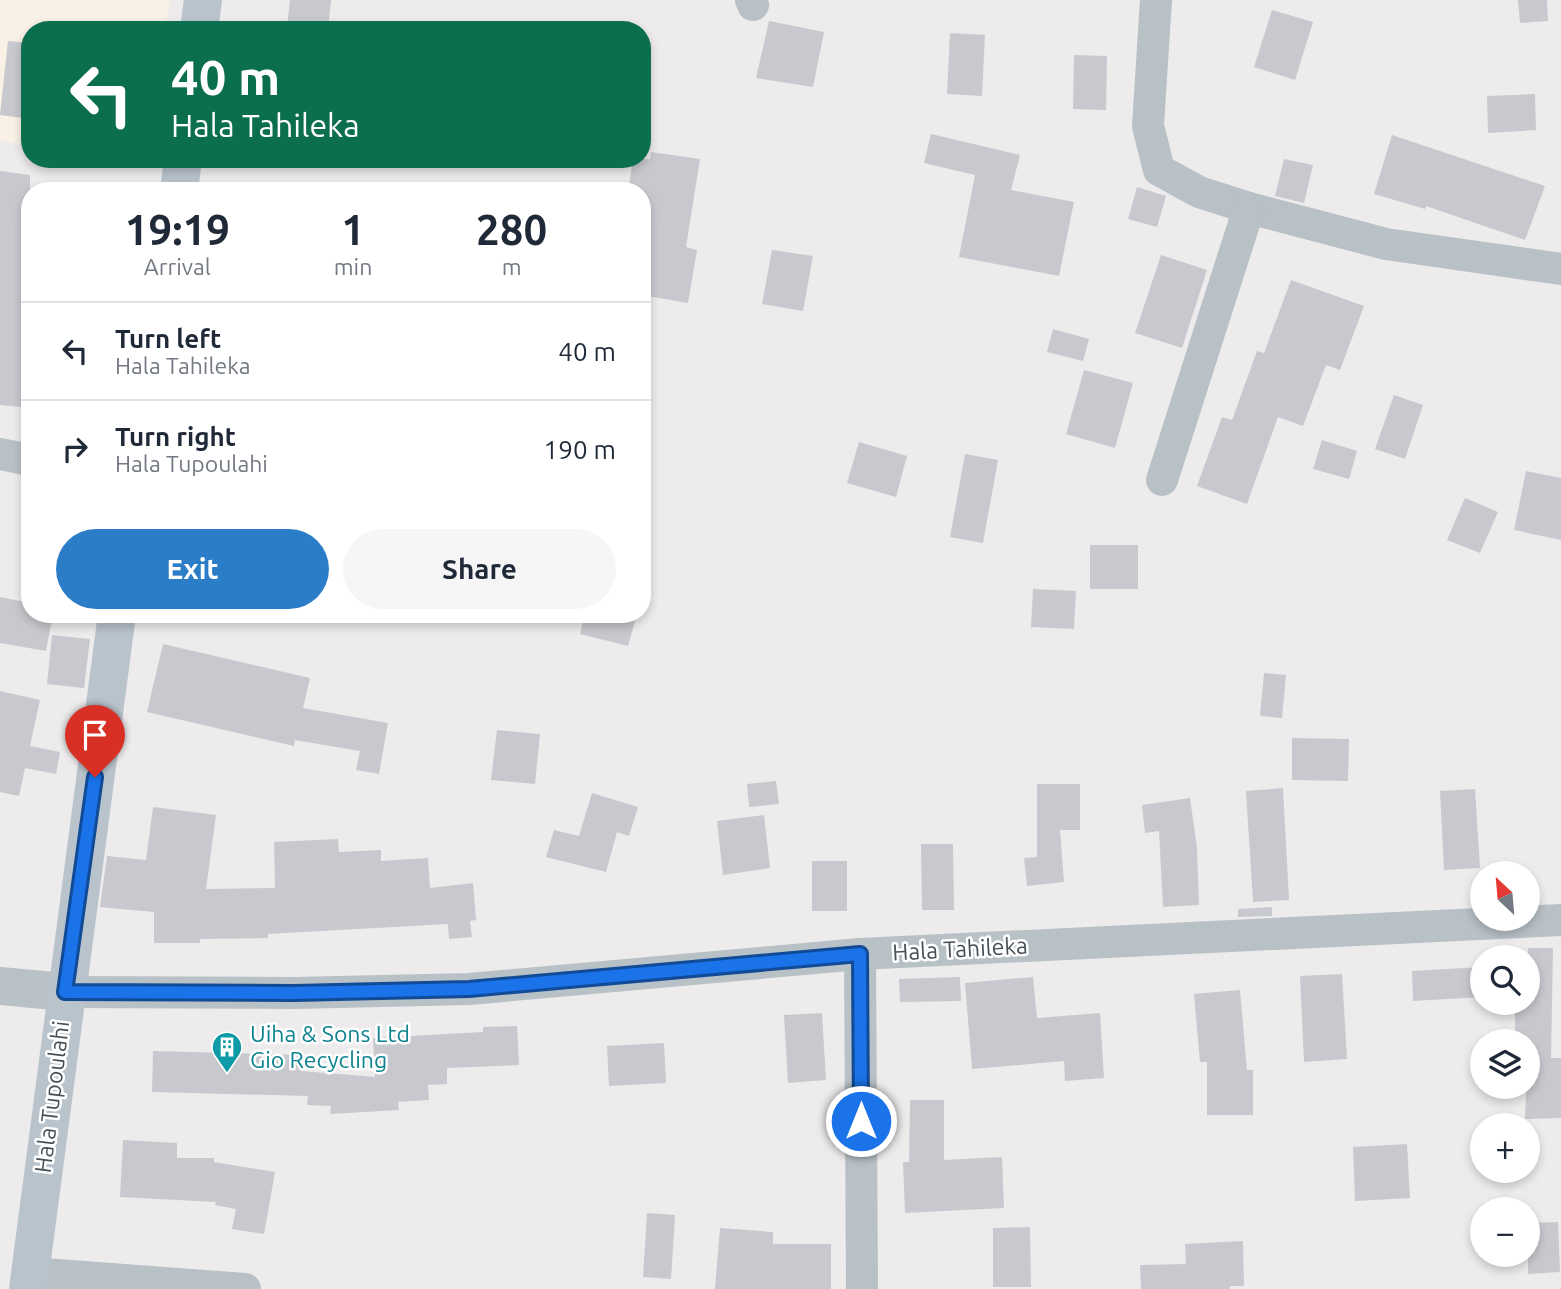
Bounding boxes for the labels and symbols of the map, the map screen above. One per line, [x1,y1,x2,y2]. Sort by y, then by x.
pin [65,705,125,777]
north arrow [1470,861,1540,931]
street label: Hala Tahileka [892,932,1028,965]
street label: Hala Tupoulahi [30,1020,73,1174]
place label: Uiha & Sons Ltd Gio Recycling [250,1021,410,1072]
building icon: Uiha & Sons Ltd Gio Recycling [210,1030,244,1074]
position arrow [824,1084,898,1158]

